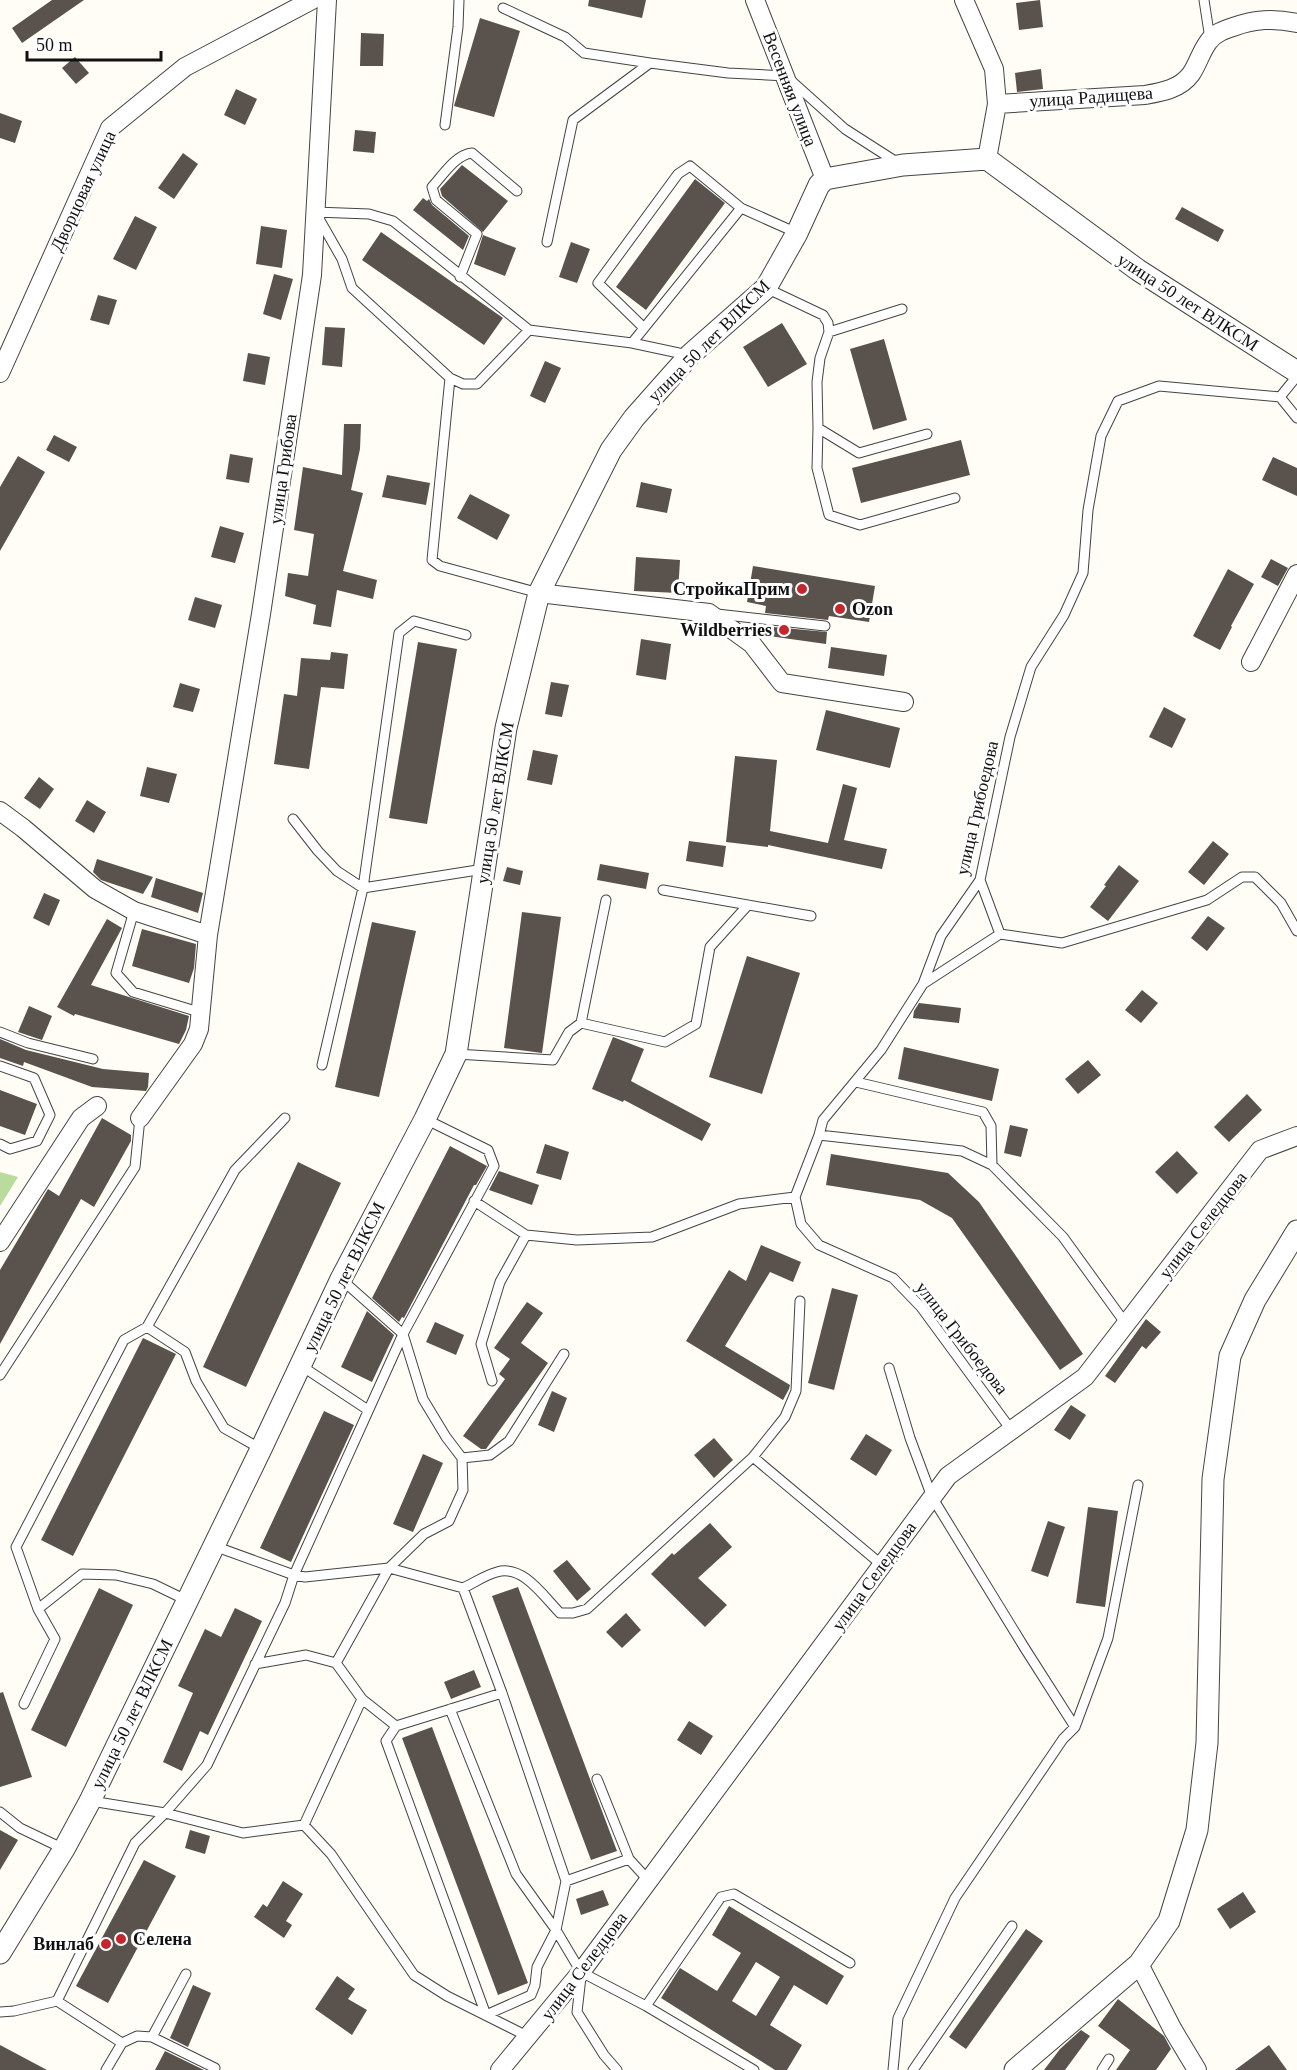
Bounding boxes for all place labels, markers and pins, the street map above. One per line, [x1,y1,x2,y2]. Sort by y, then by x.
place label: СтройкаПрим [673,579,790,599]
marker: СтройкаПрим [795,582,809,596]
place label: Ozon [852,599,893,619]
marker: Ozon [833,602,847,616]
place label: Wildberries [680,620,772,640]
marker: Wildberries [777,623,791,637]
place label: Селена [133,1929,192,1949]
marker: Селена [114,1932,128,1946]
place label: Винлаб [33,1934,94,1954]
marker: Винлаб [99,1937,113,1951]

